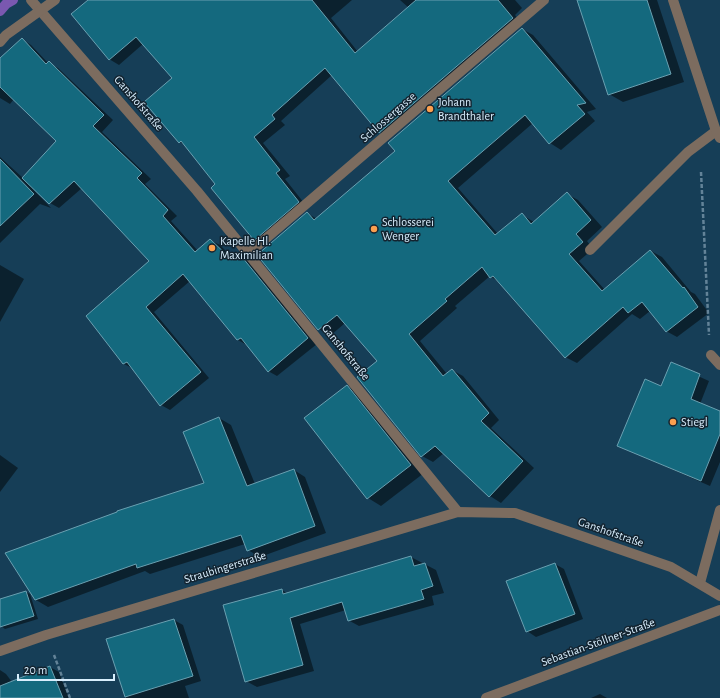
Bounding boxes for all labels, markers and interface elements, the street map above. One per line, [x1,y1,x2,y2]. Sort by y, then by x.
street label: Ganshofstraße [112,73,166,133]
street label: Schlossergasse [358,90,418,144]
place label: Johann Brandthaler [438,96,494,122]
marker: Johann Brandthaler [425,104,435,114]
place label: Schlosserei Wenger [382,216,434,242]
marker: Schlosserei Wenger [369,224,379,234]
place label: Kapelle Hl. Maximilian [220,235,273,261]
marker: Kapelle Hl. Maximilian [207,243,217,253]
street label: Ganshofstraße [320,322,372,382]
place label: Stiegl [681,416,708,428]
marker: Stiegl [668,417,678,427]
street label: Ganshofstraße [577,515,645,549]
street label: Straubingerstraße [183,549,267,585]
street label: Sebastian-Stöllner-Straße [540,616,656,668]
scale bar [18,656,114,682]
text: 20 m [24,664,47,676]

